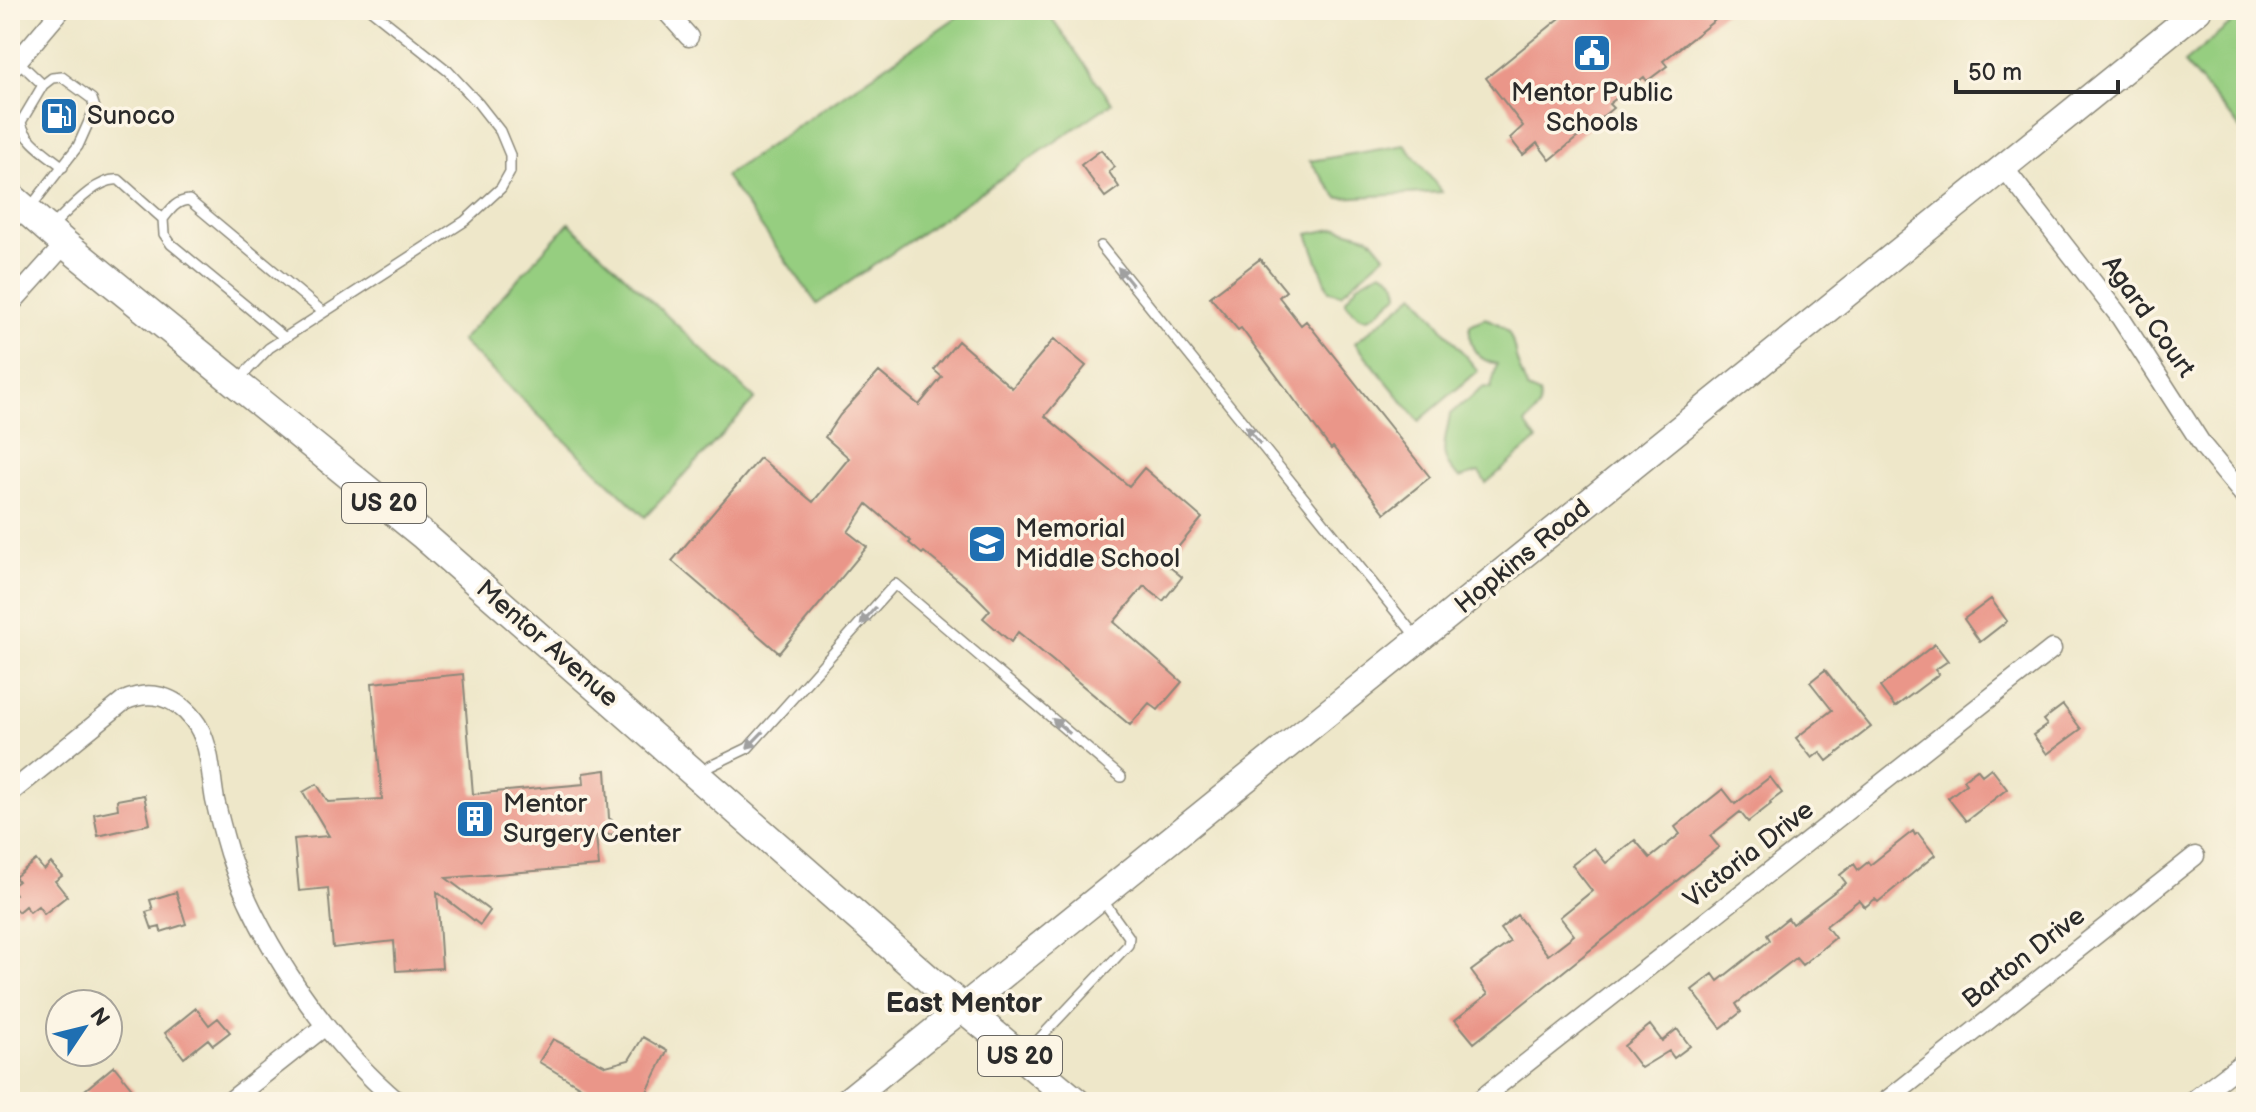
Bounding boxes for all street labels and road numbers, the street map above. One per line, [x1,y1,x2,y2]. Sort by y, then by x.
street label: Agard Court [2095,250,2201,384]
road number: US 20 [342,483,426,523]
street label: Hopkins Road [1449,493,1597,621]
street label: Mentor Avenue [470,574,624,714]
street label: Victoria Drive [1678,795,1820,915]
street label: Barton Drive [1957,901,2091,1015]
road number: US 20 [978,1036,1062,1076]

